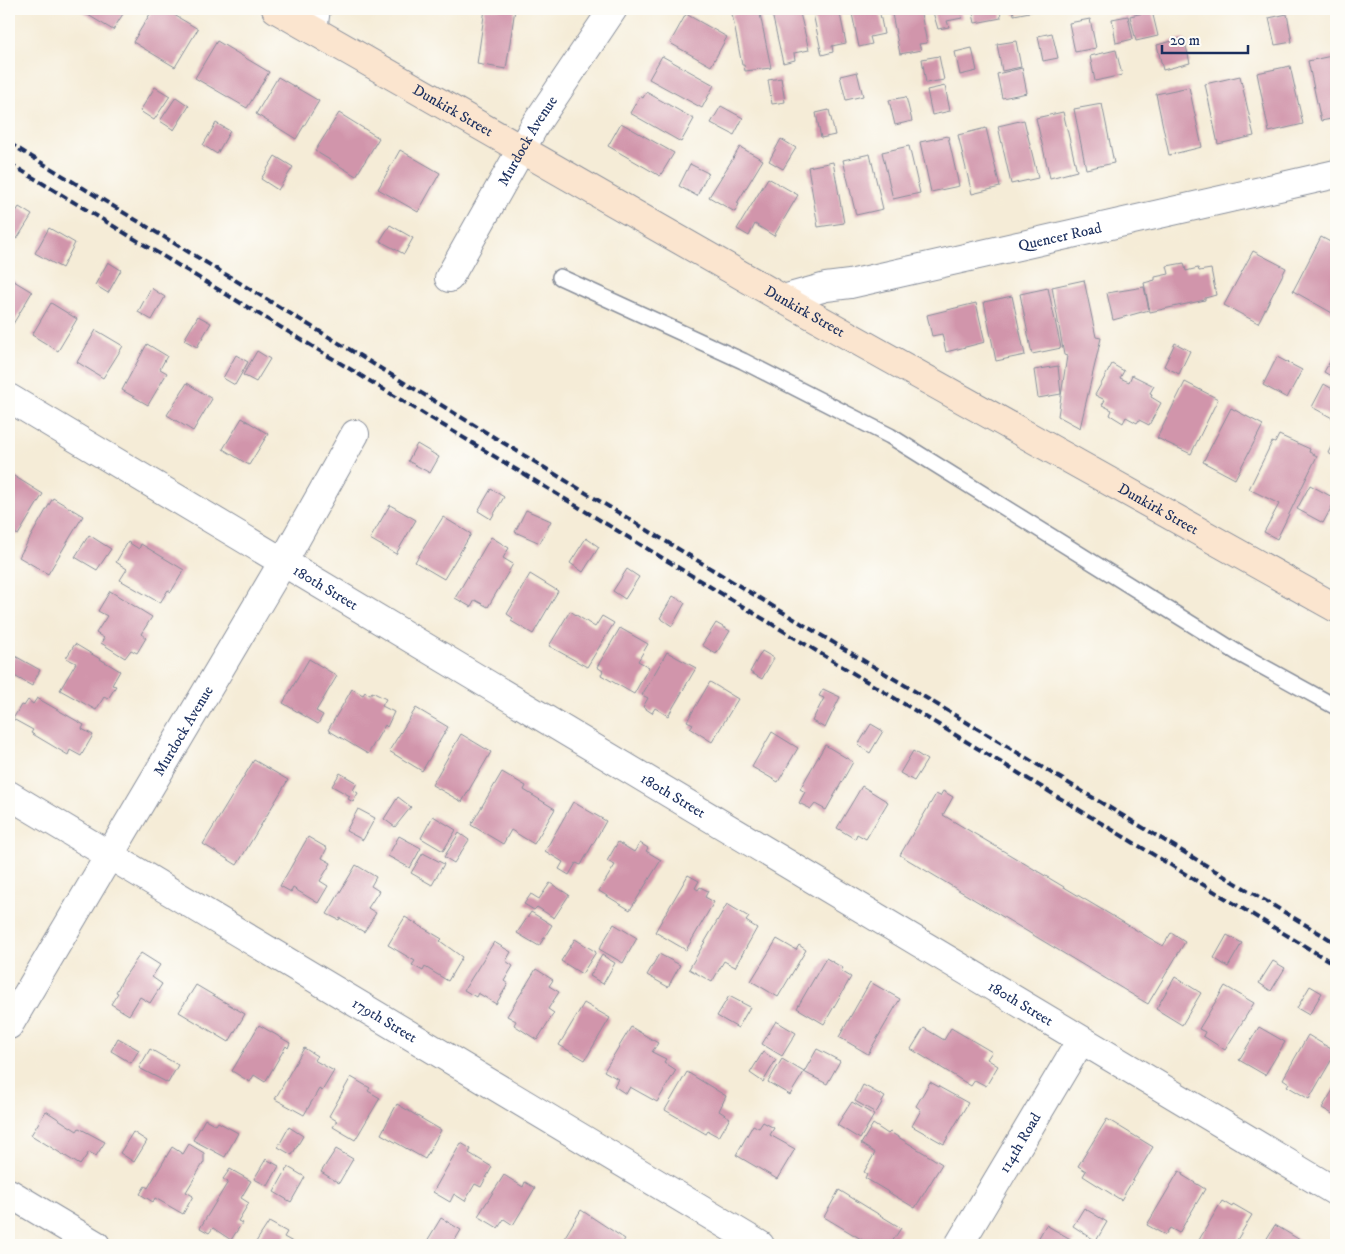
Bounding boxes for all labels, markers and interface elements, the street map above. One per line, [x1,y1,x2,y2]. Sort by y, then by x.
scale bar [1162,22,1249,54]
text: 20 m [1170,31,1200,50]
street label: Dunkirk Street [410,80,497,141]
street label: Murdock Avenue [493,92,561,189]
street label: Quencer Road [1016,218,1104,255]
street label: Dunkirk Street [761,281,849,341]
street label: Dunkirk Street [1115,479,1202,539]
street label: 180th Street [290,561,362,614]
street label: Murdock Avenue [149,682,217,779]
street label: 180th Street [637,769,709,822]
street label: 180th Street [985,977,1057,1030]
street label: 179th Street [349,993,421,1047]
street label: 114th Road [995,1109,1045,1176]

